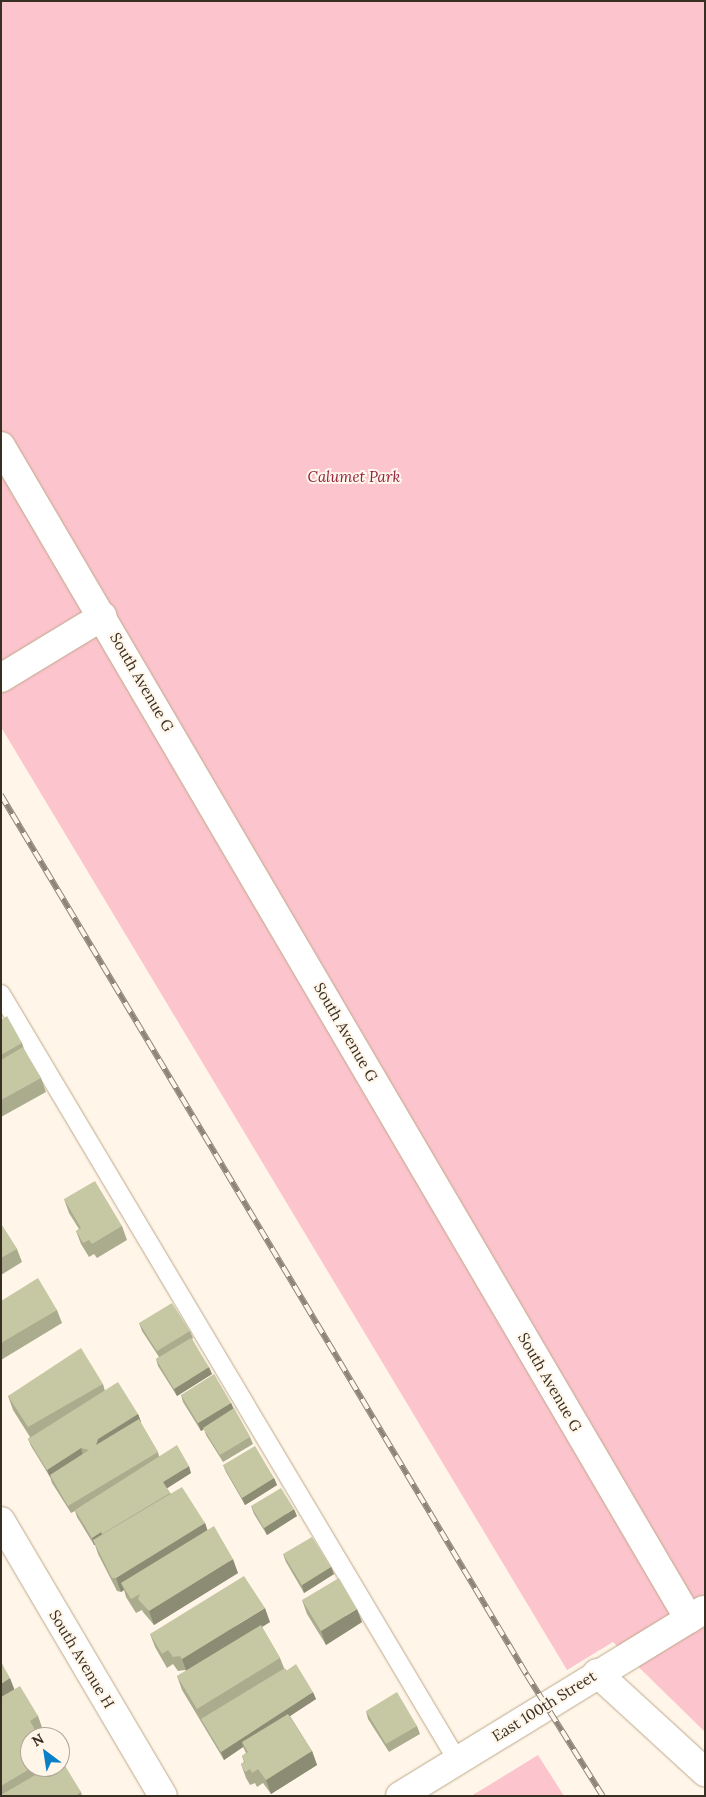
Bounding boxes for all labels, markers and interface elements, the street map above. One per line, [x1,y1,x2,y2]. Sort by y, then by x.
park label: Calumet Park [308,468,400,486]
street label: South Avenue G [106,629,178,735]
street label: South Avenue G [310,979,382,1085]
street label: South Avenue G [514,1329,586,1435]
street label: South Avenue H [46,1607,118,1711]
street label: East 100th Street [489,1667,599,1745]
north arrow [20,1727,70,1777]
text: N [29,1730,47,1751]

